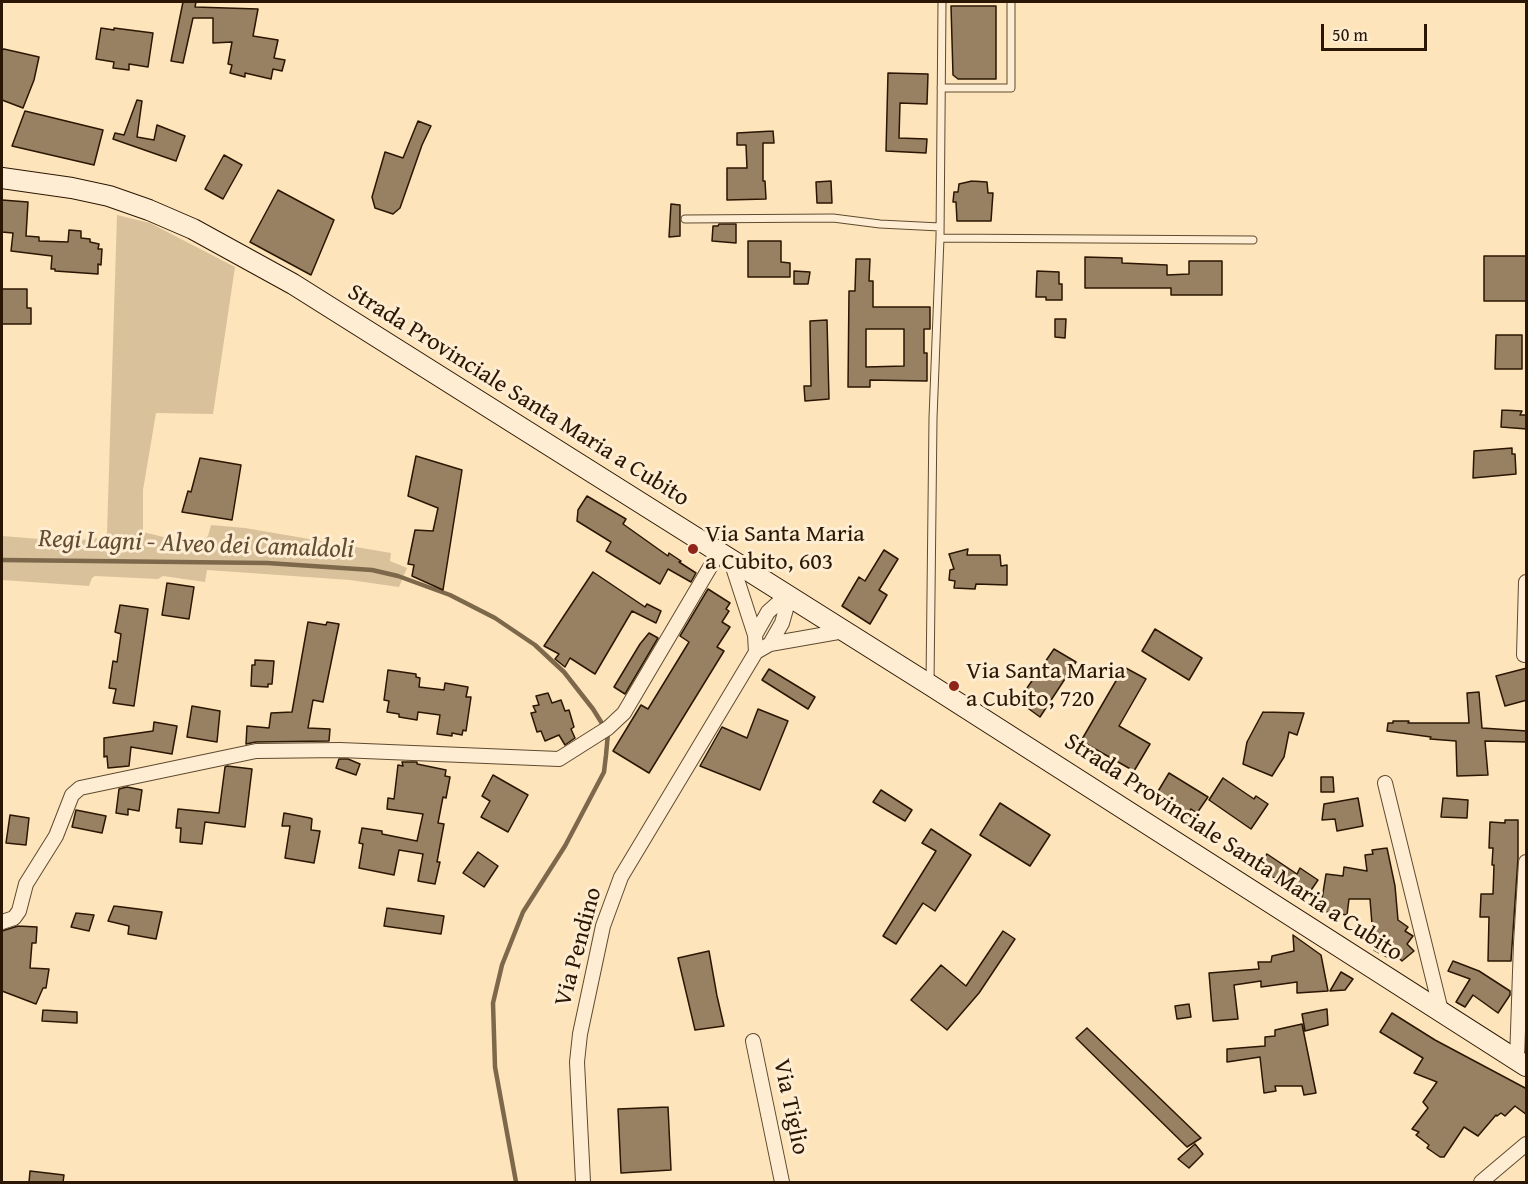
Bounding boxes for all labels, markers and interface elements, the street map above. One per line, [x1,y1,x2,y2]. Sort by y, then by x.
scale bar [1324,12,1430,50]
text: 50 m [1332,21,1368,48]
street label: Strada Provinciale Santa Maria a Cubito [342,278,694,514]
place label: Via Santa Maria a Cubito, 603 [705,521,865,577]
water label: Regi Lagni - Alveo dei Camaldoli [38,524,354,566]
marker: Via Santa Maria a Cubito, 603 [686,542,700,556]
place label: Via Santa Maria a Cubito, 720 [966,658,1126,714]
marker: Via Santa Maria a Cubito, 720 [947,679,961,693]
street label: Strada Provinciale Santa Maria a Cubito [1058,728,1408,968]
street label: Via Pendino [549,884,609,1010]
street label: Via Tiglio [766,1057,814,1157]

